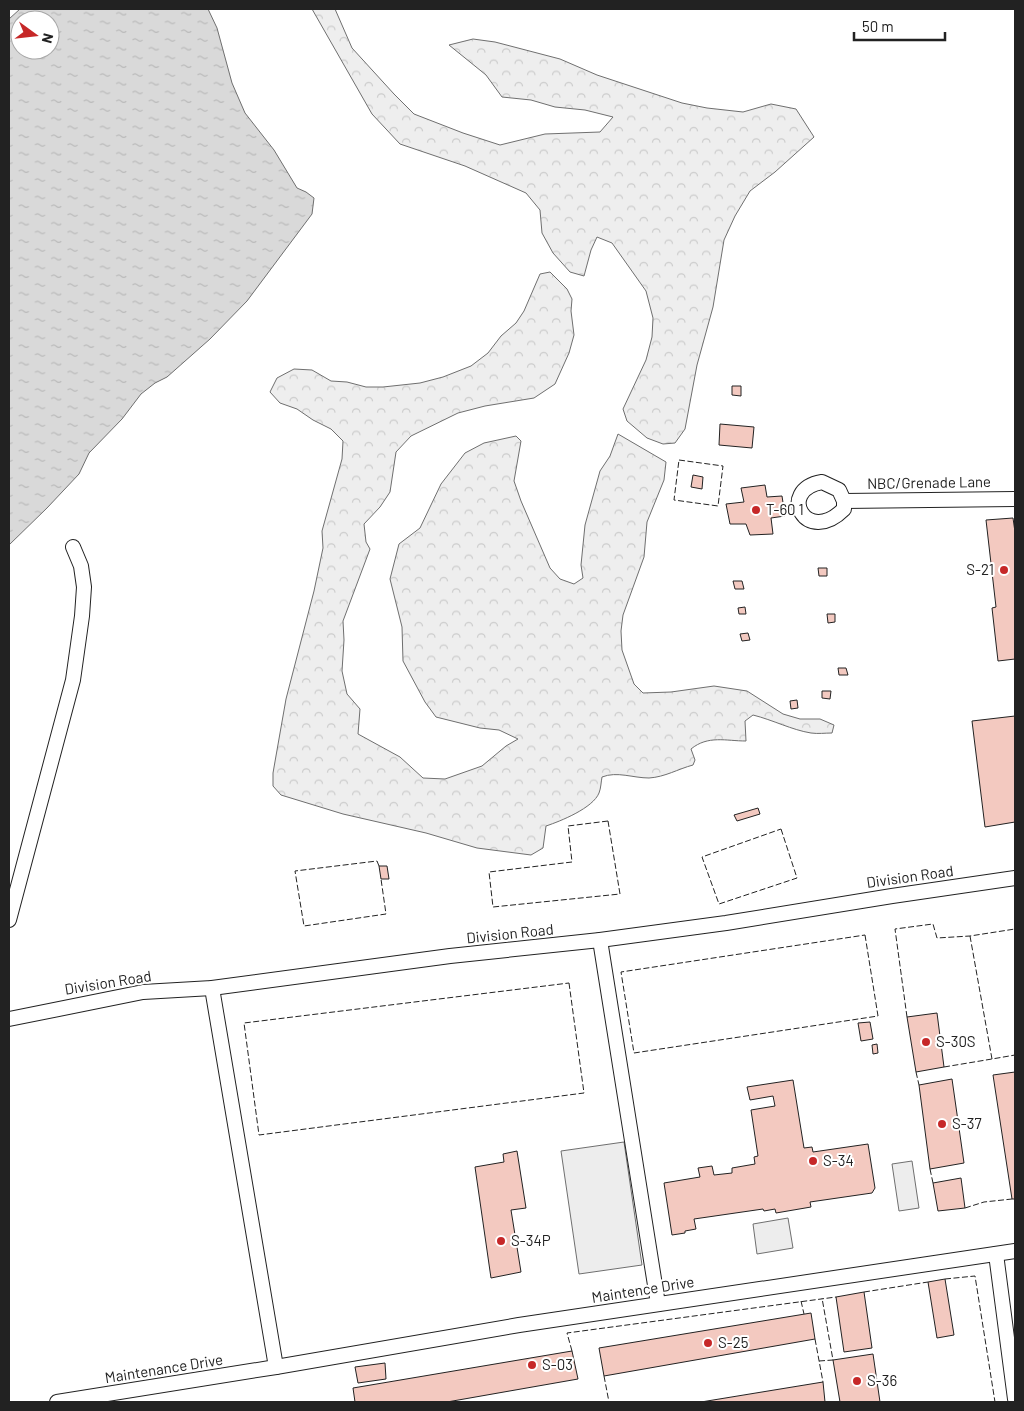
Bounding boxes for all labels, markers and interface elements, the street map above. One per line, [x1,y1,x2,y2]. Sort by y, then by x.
north arrow [10,10,60,60]
scale bar [854,10,945,42]
text: 50 m [862,17,894,35]
text: N [39,32,57,45]
street label: NBC/Grenade Lane [867,472,991,492]
place label: T-60 1 [766,500,804,518]
marker: T-60 1 [750,504,762,516]
place label: S-21 [966,560,994,578]
marker: S-21 [998,564,1010,576]
street label: Division Road [865,861,954,891]
street label: Division Road [465,919,554,947]
street label: Division Road [63,966,152,998]
place label: S-30S [936,1032,976,1050]
marker: S-30S [920,1036,932,1048]
place label: S-37 [952,1114,982,1132]
marker: S-37 [936,1118,948,1130]
place label: S-34 [823,1151,854,1169]
marker: S-34 [807,1155,819,1167]
place label: S-34P [511,1231,551,1249]
marker: S-34P [495,1235,507,1247]
street label: Maintence Drive [590,1272,695,1306]
place label: S-25 [718,1333,748,1351]
marker: S-25 [702,1337,714,1349]
street label: Maintenance Drive [103,1350,224,1386]
place label: S-03 [542,1355,573,1373]
marker: S-03 [526,1359,538,1371]
place label: S-36 [867,1371,897,1389]
marker: S-36 [851,1375,863,1387]

